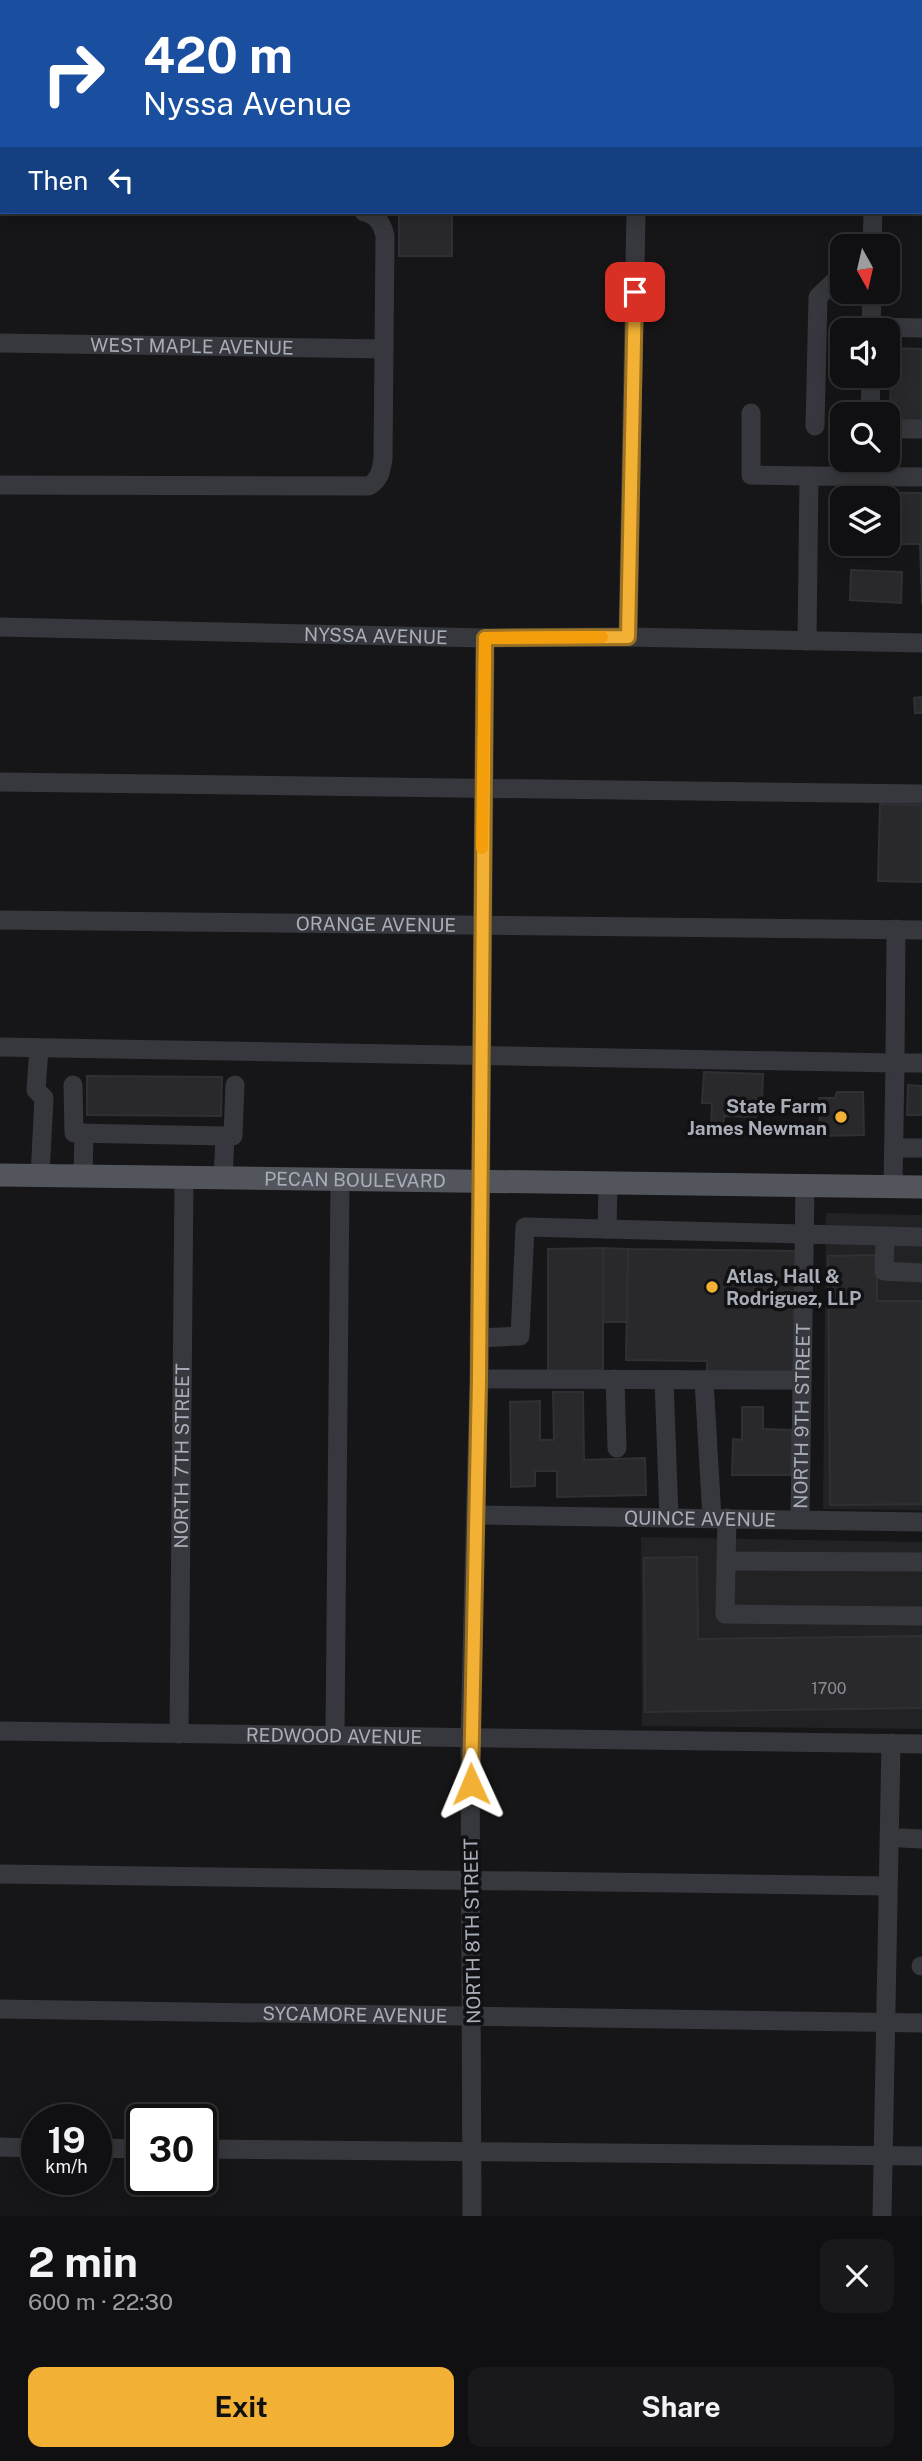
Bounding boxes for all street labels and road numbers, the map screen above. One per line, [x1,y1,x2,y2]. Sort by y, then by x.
street label: WEST MAPLE AVENUE [90,333,294,359]
street label: NYSSA AVENUE [304,623,448,648]
street label: ORANGE AVENUE [296,912,456,936]
street label: PECAN BOULEVARD [264,1167,446,1192]
street label: NORTH 9TH STREET [789,1323,814,1509]
street label: NORTH 7TH STREET [170,1363,193,1549]
street label: QUINCE AVENUE [624,1506,776,1531]
street label: REDWOOD AVENUE [246,1723,422,1748]
street label: NORTH 8TH STREET [459,1838,485,2024]
street label: SYCAMORE AVENUE [262,2002,448,2027]

